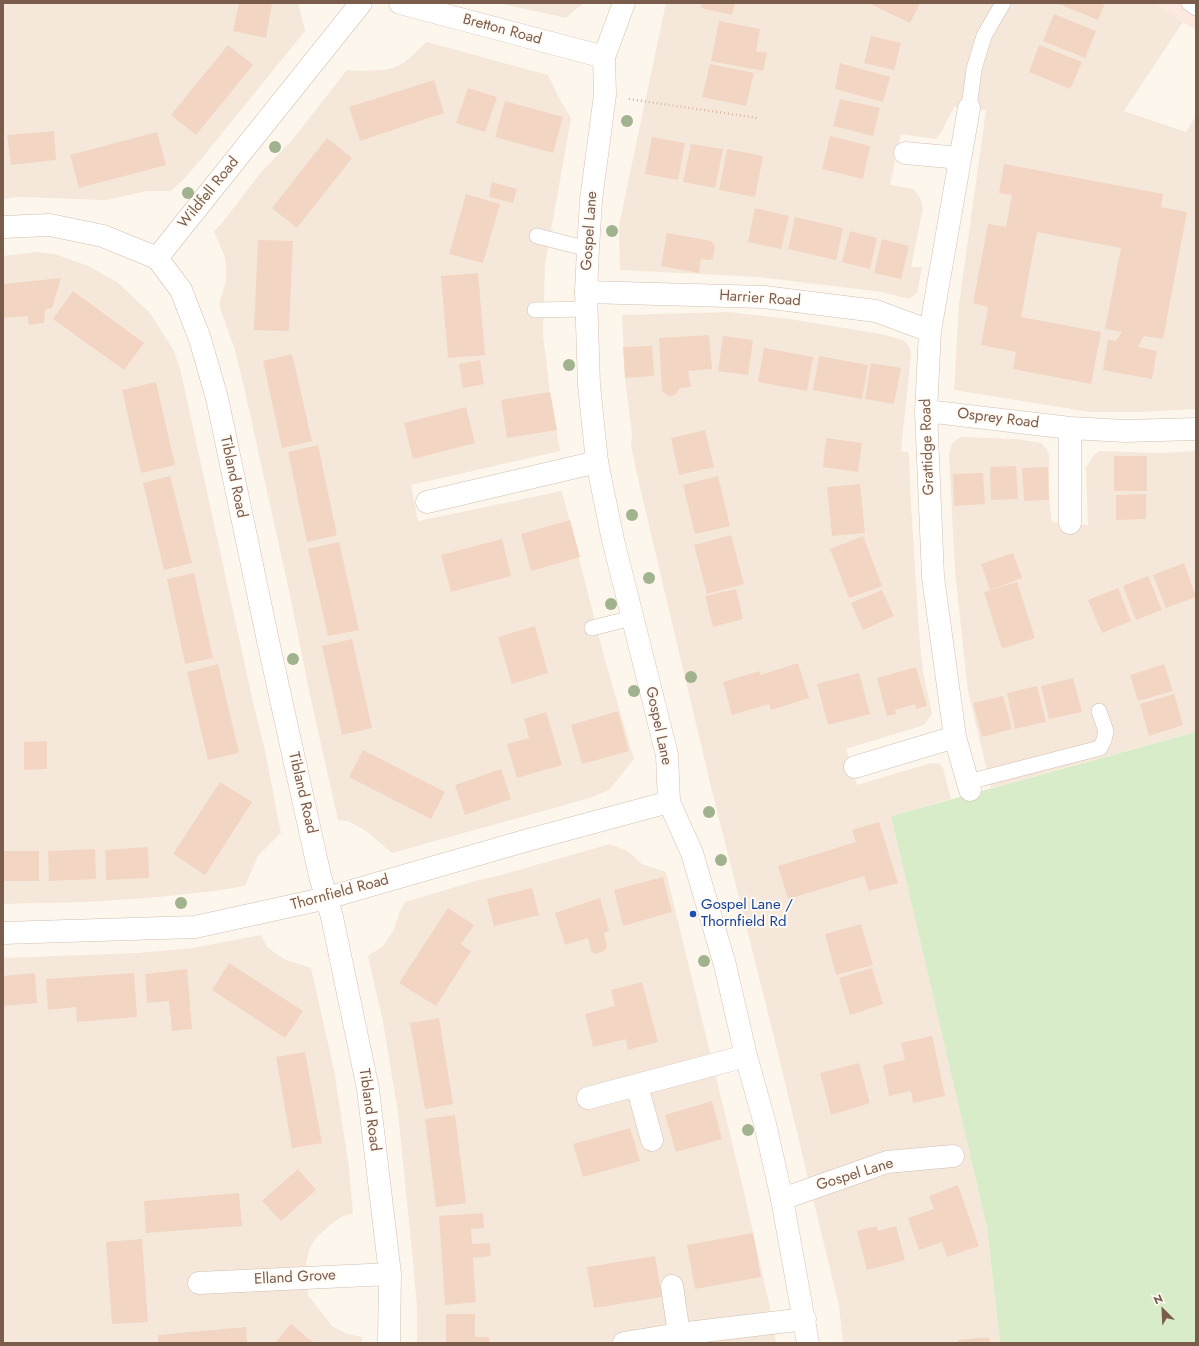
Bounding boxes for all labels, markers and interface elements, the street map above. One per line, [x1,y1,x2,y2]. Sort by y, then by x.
street label: Bretton Road [460,11,544,49]
street label: Wildfell Road [175,154,243,232]
street label: Gospel Lane [578,191,602,271]
street label: Harrier Road [719,287,801,311]
street label: Grattidge Road [917,398,939,496]
street label: Osprey Road [956,405,1040,433]
street label: Tibland Road [216,434,250,520]
street label: Gospel Lane [641,685,675,767]
street label: Tibland Road [284,750,320,836]
street label: Thornfield Road [289,871,391,915]
place label: Gospel Lane / Thornfield Rd [701,896,793,931]
marker: Gospel Lane / Thornfield Rd [688,909,698,919]
street label: Tibland Road [354,1067,384,1153]
street label: Gospel Lane [814,1155,896,1195]
street label: Elland Grove [254,1267,336,1289]
north arrow [1143,1290,1183,1330]
text: N [1151,1290,1165,1308]

